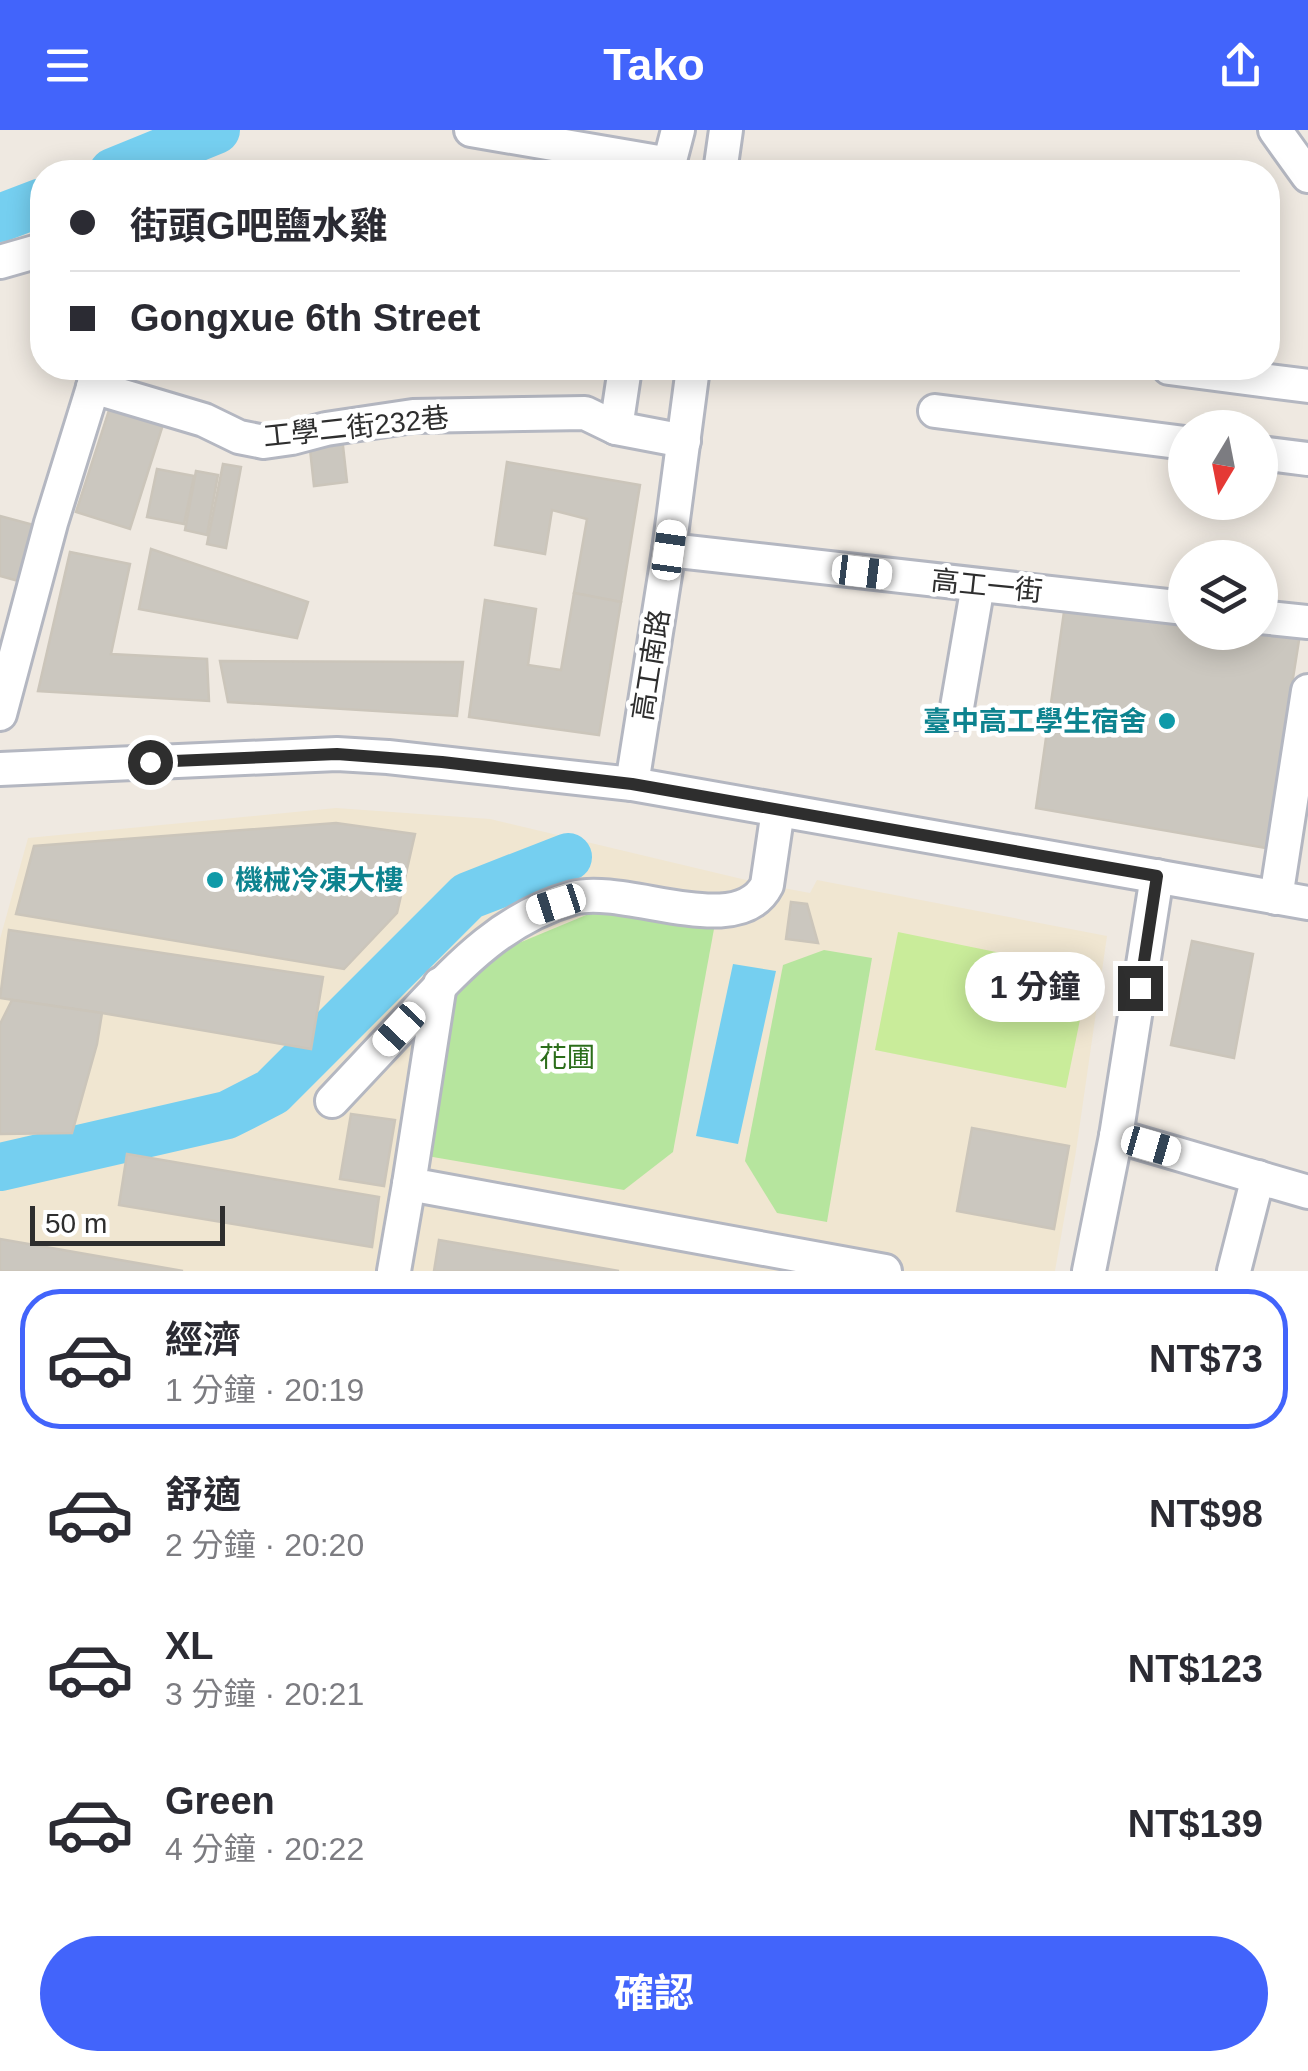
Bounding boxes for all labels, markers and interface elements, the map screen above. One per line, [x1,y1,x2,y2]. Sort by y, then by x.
icon: menu [40,38,95,93]
icon: share [1213,38,1268,93]
text: Tako [603,39,705,90]
text: 街頭G吧鹽水雞 [130,205,388,247]
text: Gongxue 6th Street [130,297,481,339]
street label: 工學二街232巷 [262,402,450,452]
north arrow [1168,410,1278,520]
map controls [1168,410,1278,650]
car [650,518,688,582]
button: layers [1168,540,1278,650]
car [830,553,894,591]
street label: 高工一街 [930,565,1044,607]
street label: 高工南路 [627,607,675,723]
place label: 臺中高工學生宿舍 [923,706,1147,737]
marker: 臺中高工學生宿舍 [1156,710,1178,732]
route start [128,740,173,785]
place label: 機械冷凍大樓 [235,865,403,896]
marker: 機械冷凍大樓 [204,869,226,891]
car [523,880,589,928]
callout: 1 分鐘 [965,953,1105,1023]
route end [1118,966,1163,1011]
text: 1 分鐘 [990,969,1080,1005]
car [368,997,430,1061]
park label: 花圃 [539,1042,595,1073]
car [1118,1123,1184,1169]
scale bar [30,1201,225,1246]
text: 50 m [45,1208,107,1239]
icon: car [45,1314,135,1404]
text: 經濟 [165,1319,241,1361]
text: NT$73 [1149,1338,1263,1380]
text: 1 分鐘 · 20:19 [165,1372,364,1408]
icon: car [45,1469,135,1559]
text: 舒適 [165,1474,241,1516]
text: NT$98 [1149,1493,1263,1535]
text: 2 分鐘 · 20:20 [165,1527,364,1563]
icon: car [45,1624,135,1714]
text: XL [165,1625,214,1667]
text: NT$123 [1128,1648,1263,1690]
text: 3 分鐘 · 20:21 [165,1676,364,1712]
icon: car [45,1779,135,1869]
text: Green [165,1780,275,1822]
text: NT$139 [1128,1803,1263,1845]
text: 4 分鐘 · 20:22 [165,1831,364,1867]
button: 確認 [40,1936,1268,2051]

